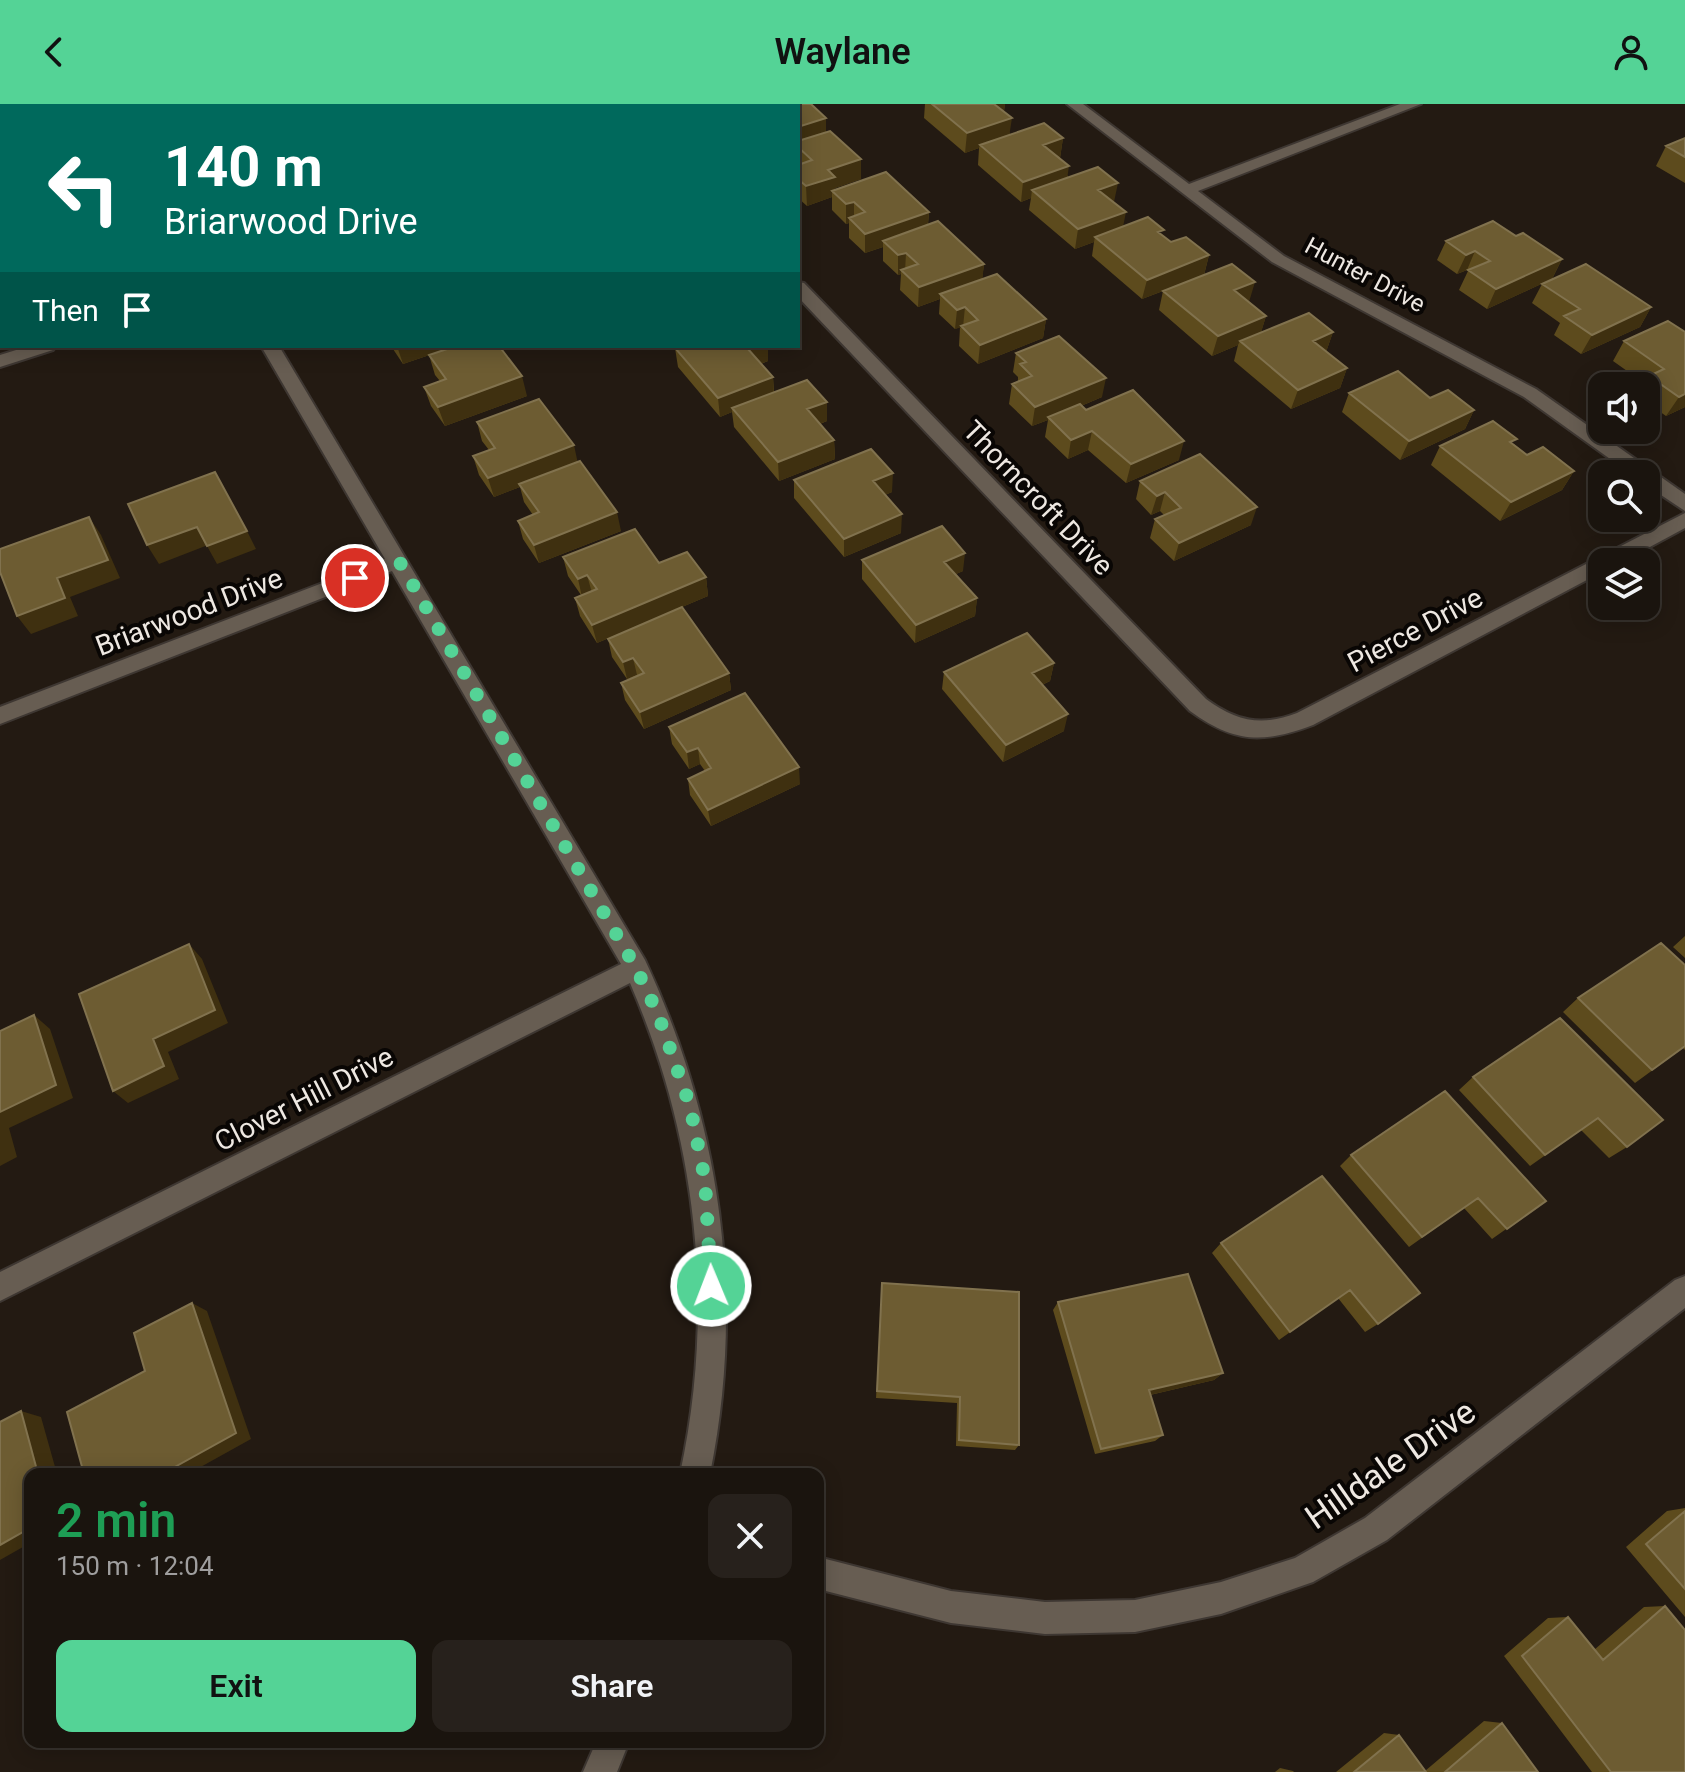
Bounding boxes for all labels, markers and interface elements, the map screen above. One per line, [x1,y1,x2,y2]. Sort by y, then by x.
icon: back [32,30,76,74]
icon: person [1609,30,1653,74]
text: Waylane [774,31,911,73]
text: 140 m [164,134,323,200]
icon: left [32,136,136,240]
text: Briarwood Drive [164,201,418,243]
street label: Hunter Drive [1300,232,1430,318]
icon: arrive [115,288,159,332]
text: Then [32,293,99,328]
map controls [1588,372,1660,620]
button: sound [1588,372,1660,444]
street label: Thorncroft Drive [956,414,1120,582]
button: search [1588,460,1660,532]
pin [321,544,389,612]
button: layers [1588,548,1660,620]
icon: arrive [333,556,377,600]
street label: Briarwood Drive [91,561,287,663]
street label: Pierce Drive [1342,581,1488,679]
street label: Clover Hill Drive [209,1040,399,1158]
position arrow [669,1244,753,1328]
street label: Hilldale Drive [1297,1391,1483,1537]
text: 2 min [56,1492,176,1549]
button: close [708,1494,792,1578]
text: 150 m · 12:04 [56,1551,214,1581]
button: Exit [56,1640,416,1732]
button: Share [432,1640,792,1732]

